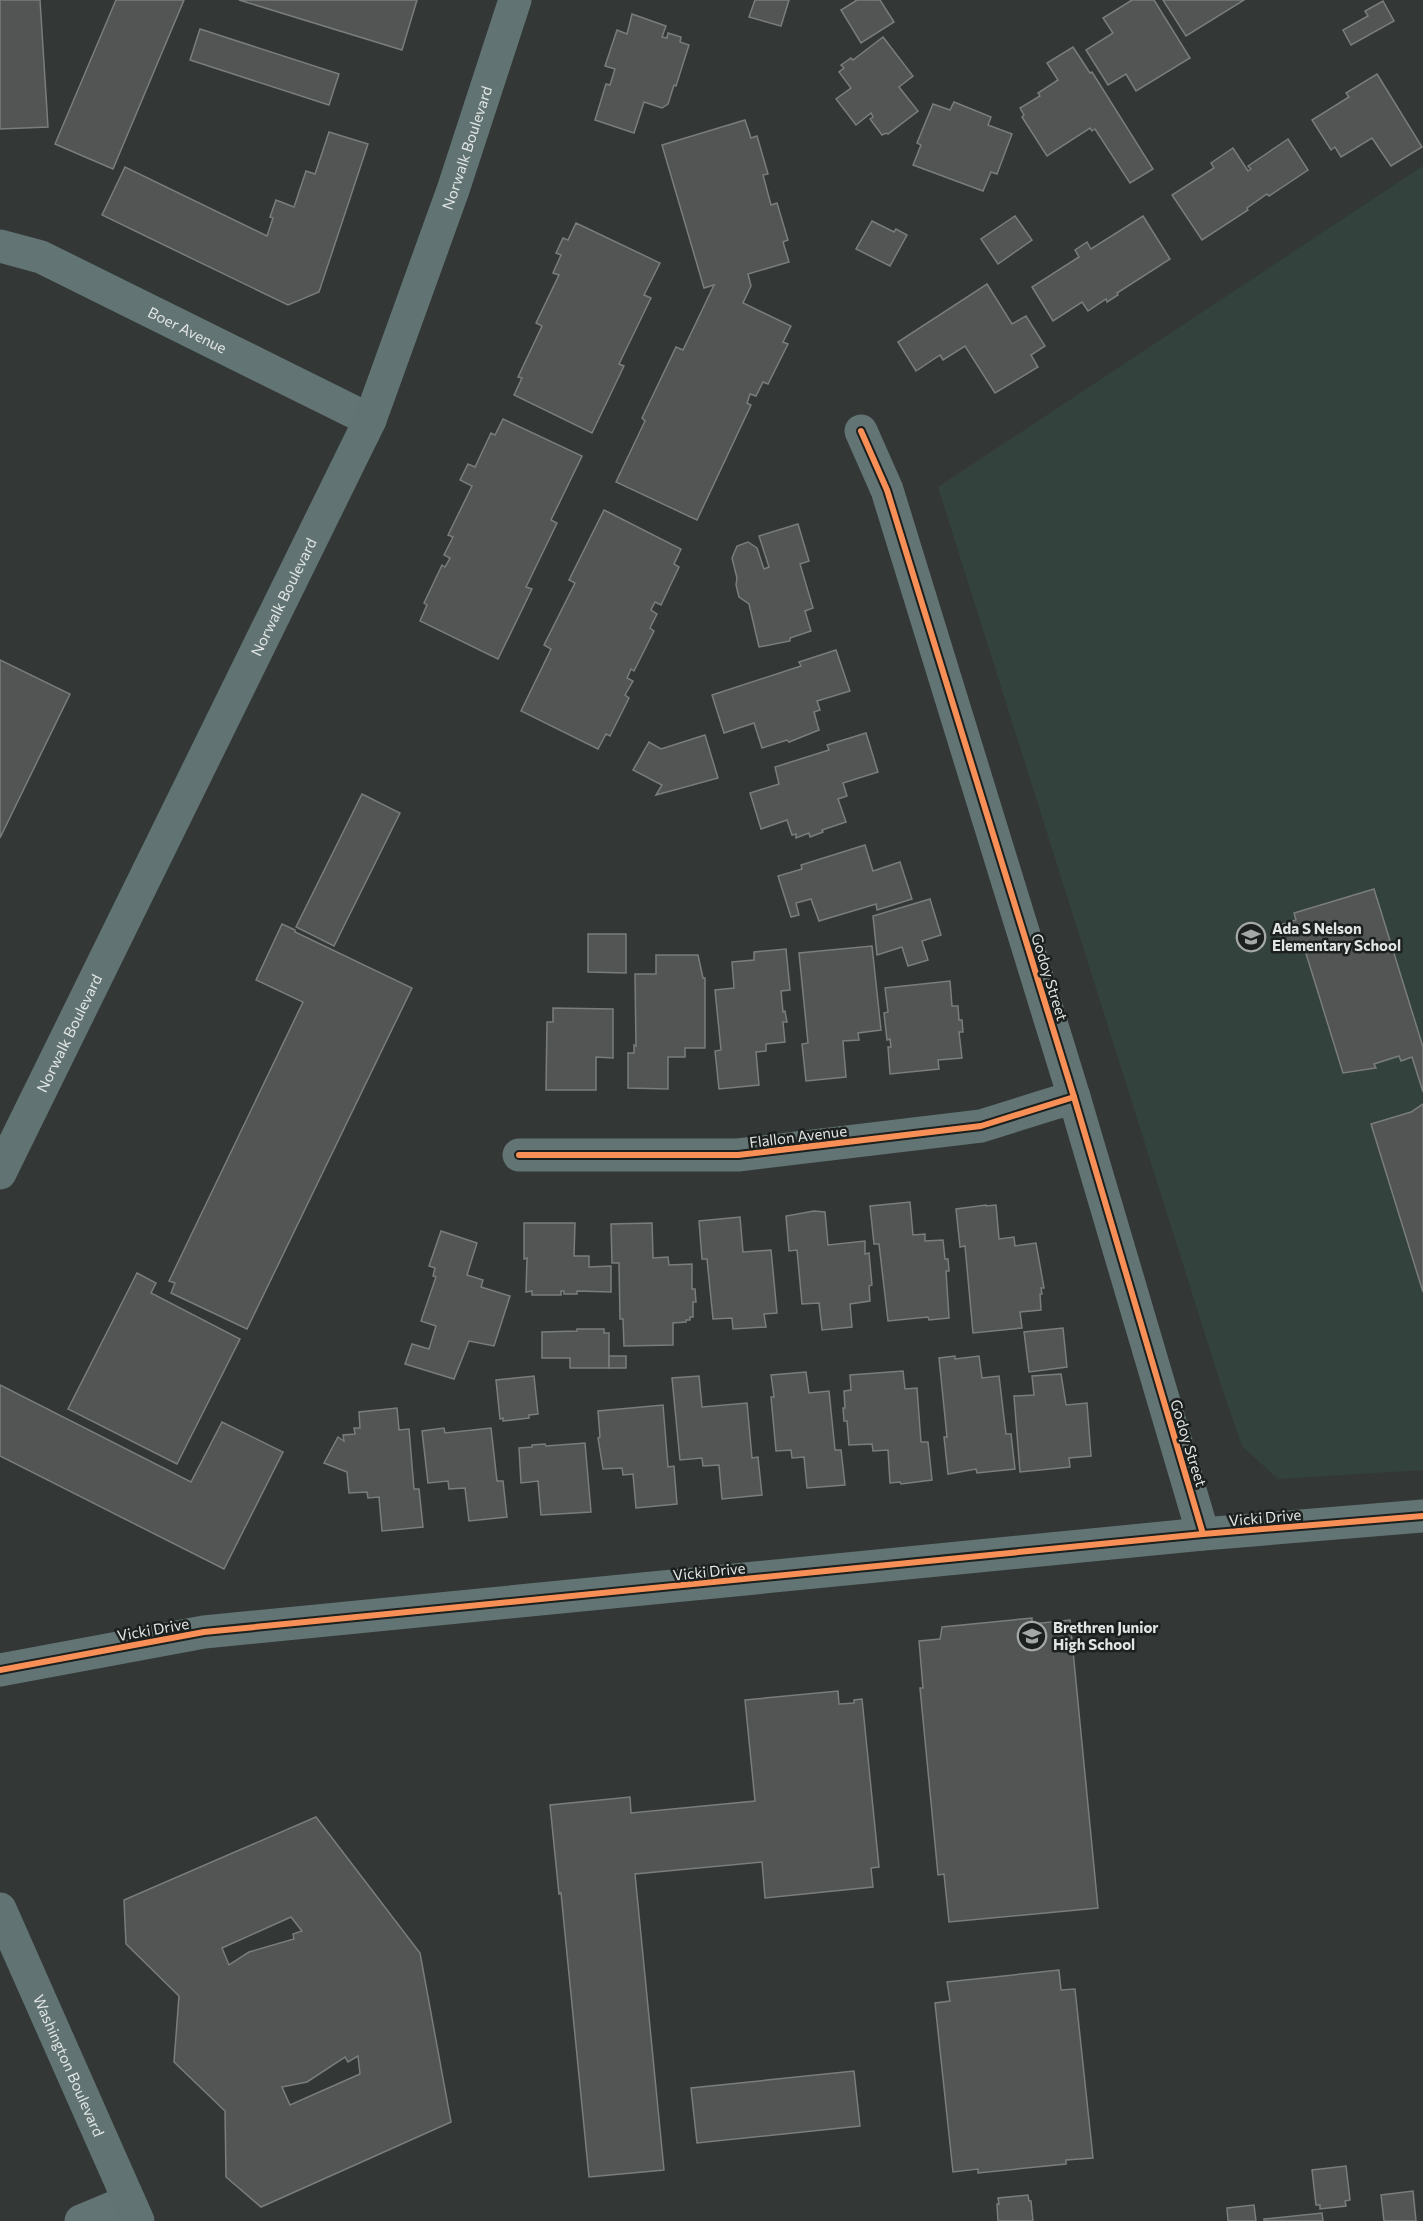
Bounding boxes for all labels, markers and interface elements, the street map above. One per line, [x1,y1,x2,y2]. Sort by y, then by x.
street label: Norwalk Boulevard [438,83,495,212]
street label: Boer Avenue [145,303,230,357]
street label: Norwalk Boulevard [247,535,320,659]
place label: Ada S Nelson Elementary School [1272,919,1401,954]
school or university icon: Ada S Nelson Elementary School [1235,921,1267,953]
street label: Godoy Street [1028,931,1072,1023]
street label: Norwalk Boulevard [32,971,105,1095]
street label: Flallon Avenue [748,1121,848,1151]
street label: Godoy Street [1167,1397,1211,1489]
street label: Vicki Drive [1228,1505,1302,1529]
street label: Vicki Drive [672,1558,746,1584]
street label: Vicki Drive [116,1614,190,1644]
place label: Brethren Junior High School [1053,1618,1159,1653]
school or university icon: Brethren Junior High School [1016,1620,1048,1652]
street label: Washington Boulevard [30,1992,108,2139]

